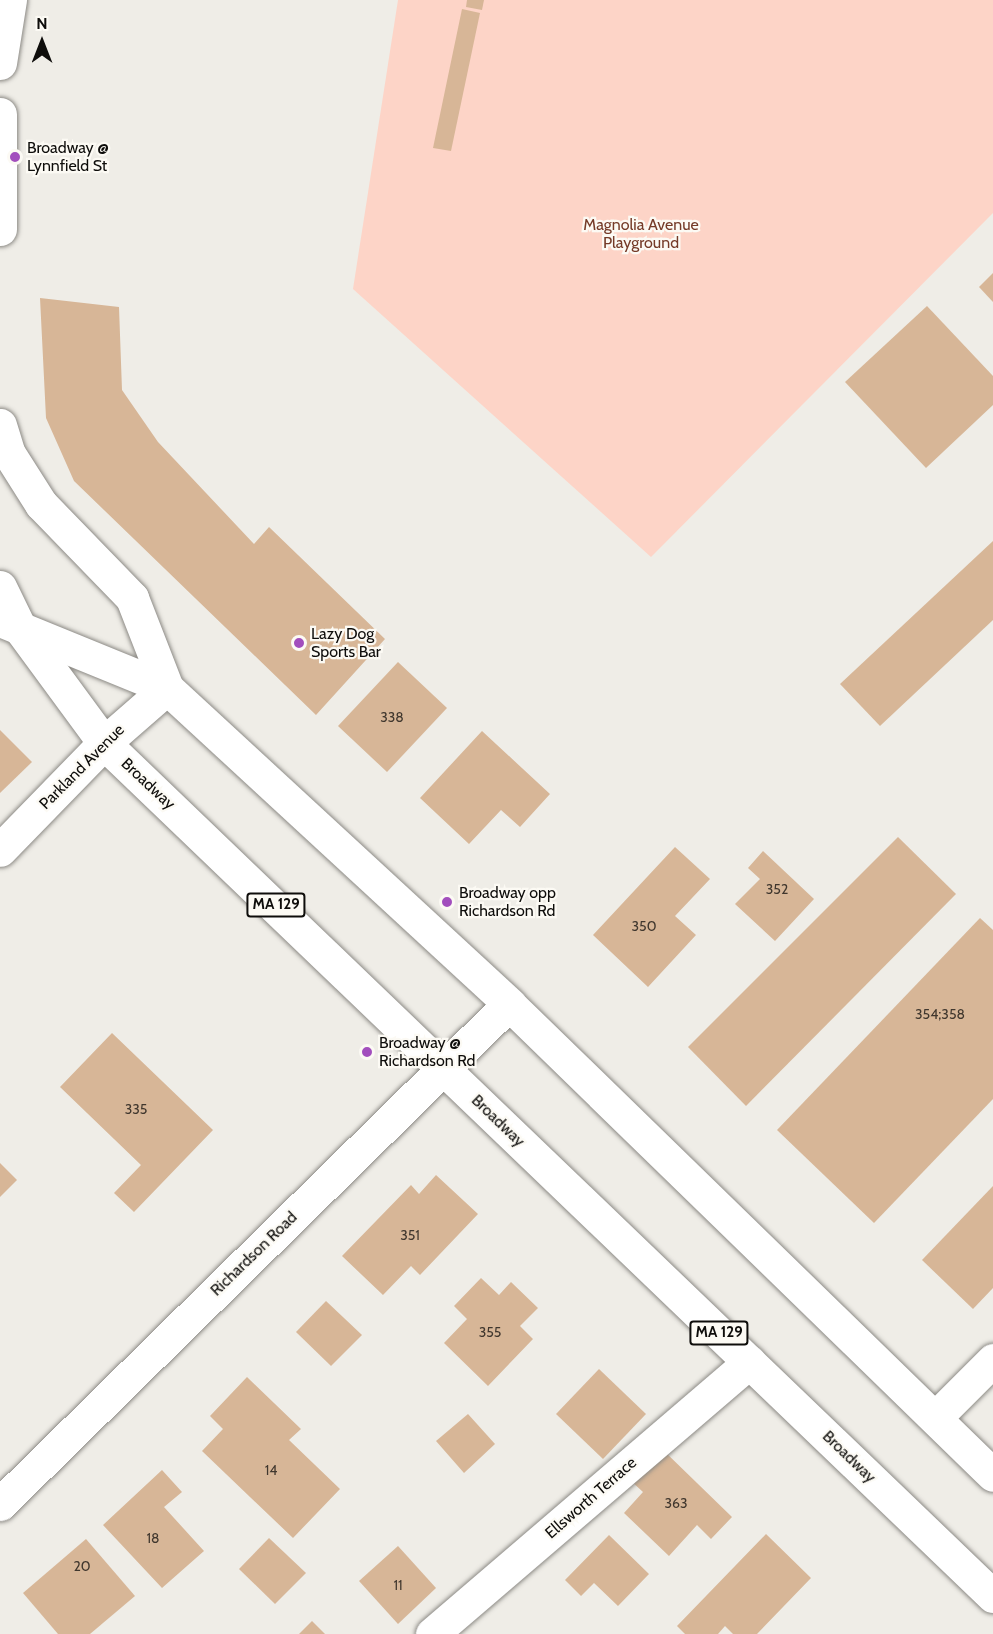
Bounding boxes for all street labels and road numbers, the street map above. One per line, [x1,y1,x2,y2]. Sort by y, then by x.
street label: Parkland Avenue [35,720,129,814]
street label: Broadway [117,754,179,814]
road number: MA 129 [246,893,306,917]
street label: Broadway [467,1091,529,1151]
street label: Richardson Road [207,1208,301,1300]
road number: MA 129 [689,1321,749,1345]
street label: Broadway [818,1427,880,1487]
street label: Ellsworth Terrace [541,1453,641,1543]

